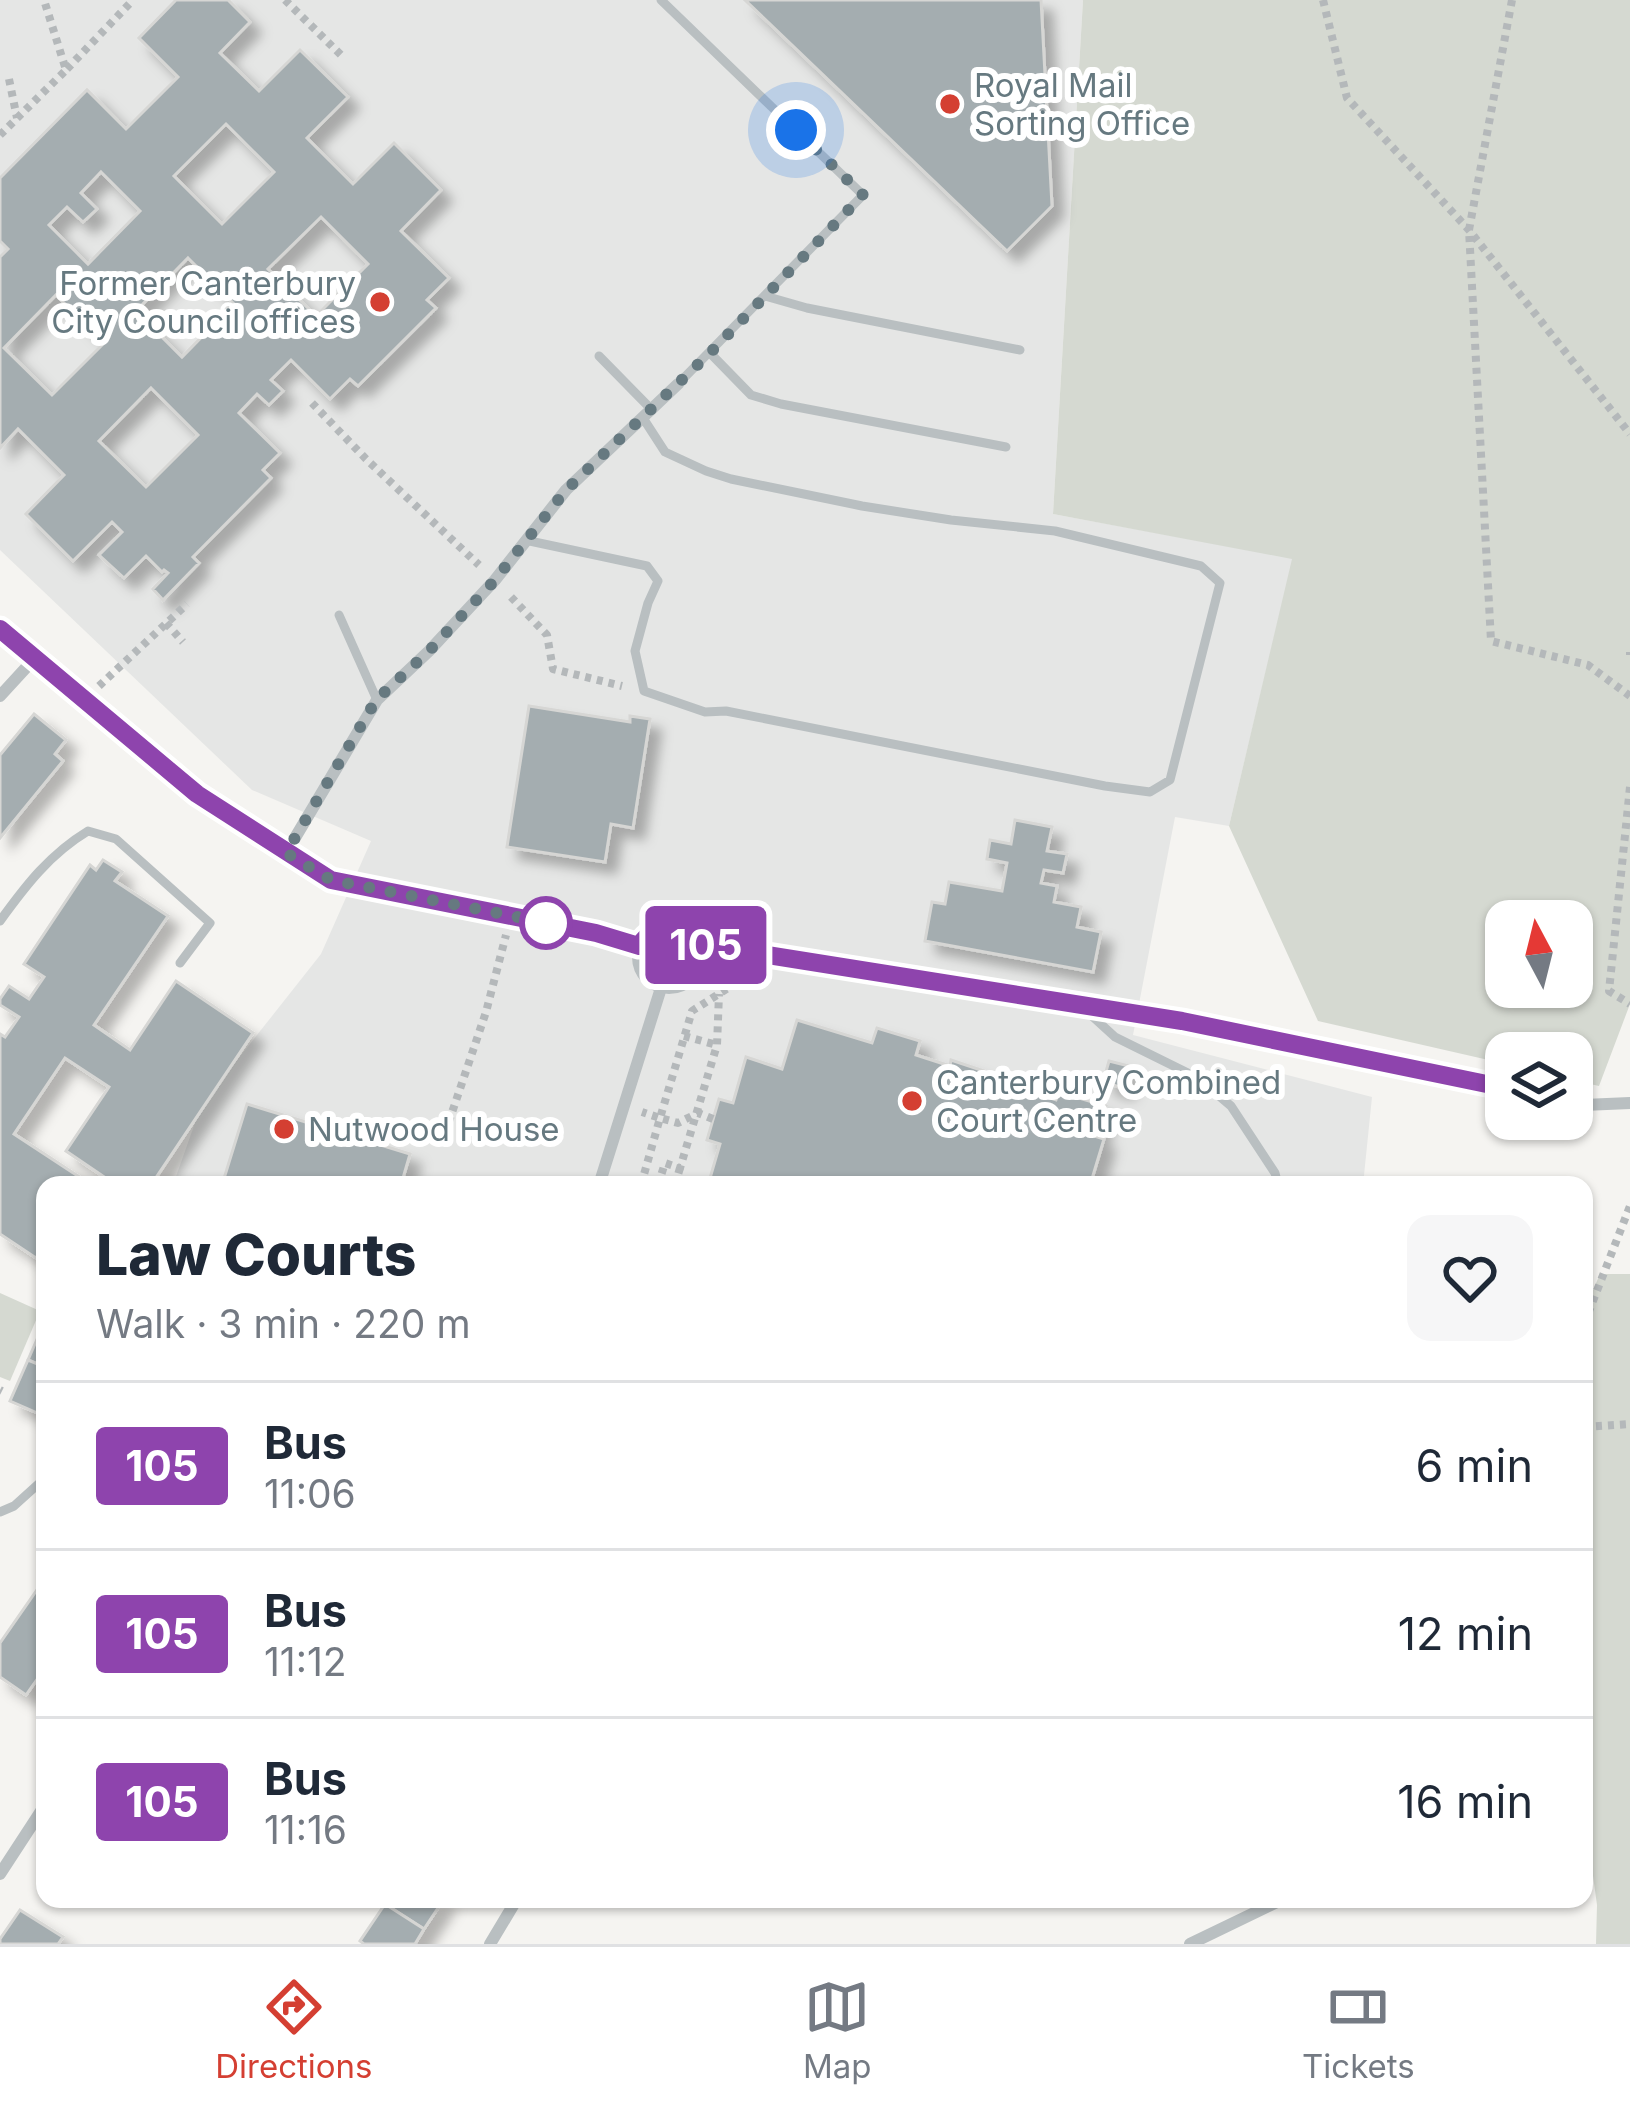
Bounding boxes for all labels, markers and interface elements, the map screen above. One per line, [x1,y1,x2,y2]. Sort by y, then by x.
place label: Royal Mail Sorting Office [974,65,1190,143]
marker: Royal Mail Sorting Office [937,91,963,117]
your location [766,100,826,160]
place label: Former Canterbury City Council offices [51,263,356,341]
marker: Former Canterbury City Council offices [367,289,393,315]
unlabelled marker [521,898,571,948]
north arrow [1485,900,1593,1008]
map controls [1485,900,1593,1140]
line badge: 105 [637,906,775,984]
text: 105 [669,919,743,970]
button: layers [1485,1032,1593,1140]
place label: Canterbury Combined Court Centre [936,1062,1281,1140]
marker: Canterbury Combined Court Centre [899,1088,925,1114]
place label: Nutwood House [308,1109,560,1149]
marker: Nutwood House [271,1116,297,1142]
button: heart [1407,1215,1533,1341]
text: Law Courts [96,1220,417,1289]
text: Walk · 3 min · 220 m [96,1300,471,1347]
text: Bus [264,1415,347,1470]
text: 6 min [1416,1438,1533,1493]
text: 105 [125,1440,199,1491]
text: 11:06 [264,1470,356,1517]
text: Bus [264,1583,347,1638]
text: 12 min [1398,1606,1533,1661]
text: 105 [125,1608,199,1659]
text: 11:12 [264,1638,347,1685]
text: Bus [264,1751,347,1806]
text: 16 min [1397,1774,1533,1829]
text: 105 [125,1776,199,1827]
text: 11:16 [264,1806,347,1853]
tab: Directions [215,1974,373,2086]
tab: Map [803,1974,872,2086]
tab: Tickets [1302,1974,1415,2086]

